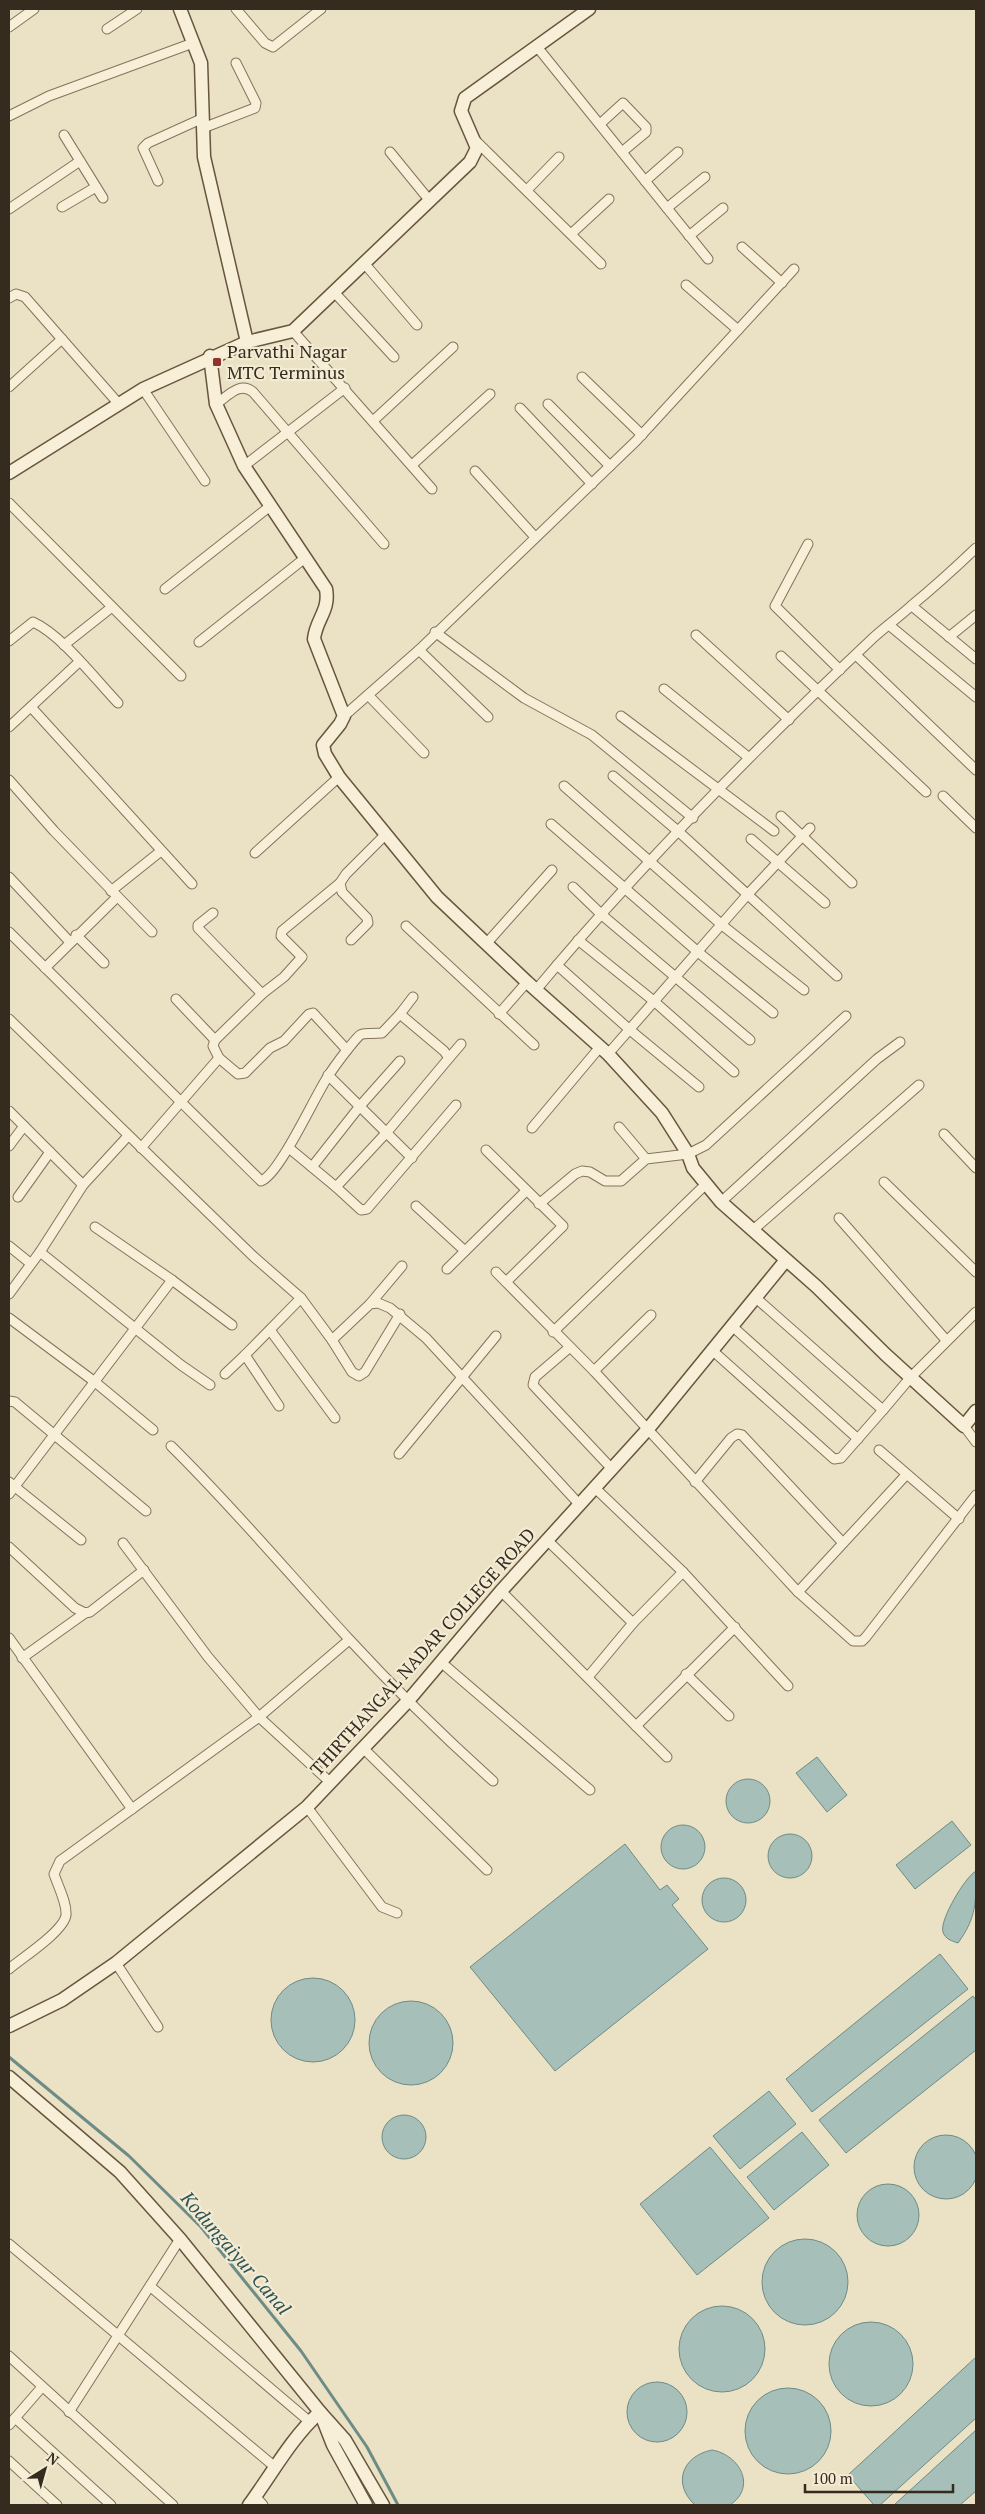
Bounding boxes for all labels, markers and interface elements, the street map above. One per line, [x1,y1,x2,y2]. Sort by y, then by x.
place label: Parvathi Nagar MTC Terminus [227,339,347,384]
marker: Parvathi Nagar MTC Terminus [211,356,223,368]
street label: THIRTHANGAL NADAR COLLEGE ROAD [304,1522,540,1780]
water label: Kodungaiyur Canal [175,2185,297,2320]
north arrow [20,2444,70,2494]
text: N [43,2447,63,2469]
scale bar [805,2462,952,2494]
text: 100 m [812,2468,853,2488]

